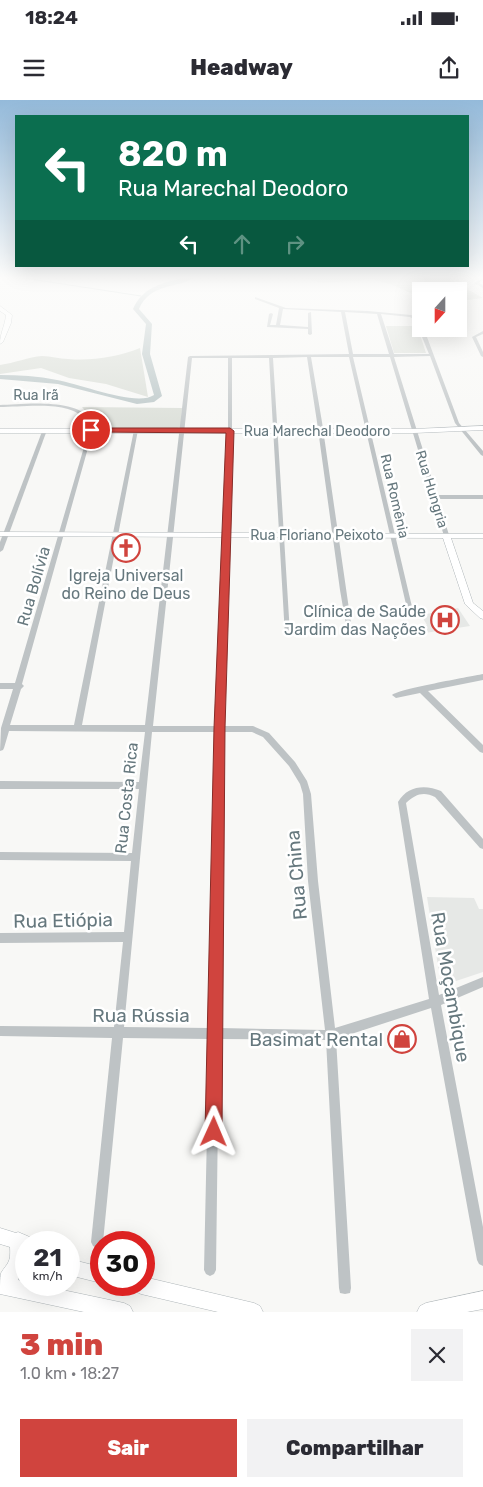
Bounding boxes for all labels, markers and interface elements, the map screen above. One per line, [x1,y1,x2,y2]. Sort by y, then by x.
text: 18:24 [25,6,78,29]
icon: menu [20,54,48,82]
text: Headway [190,54,293,81]
icon: share [435,54,463,82]
text: 820 m [118,133,228,175]
icon: left [35,135,100,200]
text: Rua Marechal Deodoro [118,175,348,202]
icon: left [175,230,203,258]
icon: ahead [228,230,256,258]
icon: right [281,230,309,258]
north arrow [412,282,468,338]
map controls [412,282,467,337]
street label: Rua Irã [13,387,59,404]
pin [70,409,112,451]
icon: arrive [77,416,105,444]
street label: Rua Marechal Deodoro [244,423,390,440]
street label: Rua Hungria [412,448,451,530]
street label: Rua Romênia [377,452,412,540]
street label: Rua Floriano Peixoto [250,527,384,544]
church icon: Igreja Universal do Reino de Deus [111,533,141,563]
street label: Rua Bolívia [13,544,54,628]
place label: Igreja Universal do Reino de Deus [62,566,190,603]
place label: Clínica de Saúde Jardim das Nações [284,602,426,639]
hospital icon: Clínica de Saúde Jardim das Nações [430,605,460,635]
street label: Rua Costa Rica [111,741,142,855]
street label: Rua China [281,829,312,921]
street label: Rua Etiópia [13,908,113,933]
street label: Rua Moçambique [426,910,475,1064]
street label: Rua Rússia [92,1004,190,1027]
shop icon: Basimat Rental [387,1024,417,1054]
place label: Basimat Rental [249,1028,383,1051]
position arrow [187,1105,239,1157]
speed limit sign: 30 [90,1231,155,1296]
text: 21 [33,1243,62,1272]
text: km/h [33,1269,62,1283]
text: 3 min [20,1327,103,1363]
button: close [411,1329,463,1381]
text: 1.0 km · 18:27 [20,1364,119,1383]
button: Sair [20,1419,237,1477]
button: Compartilhar [247,1419,463,1477]

